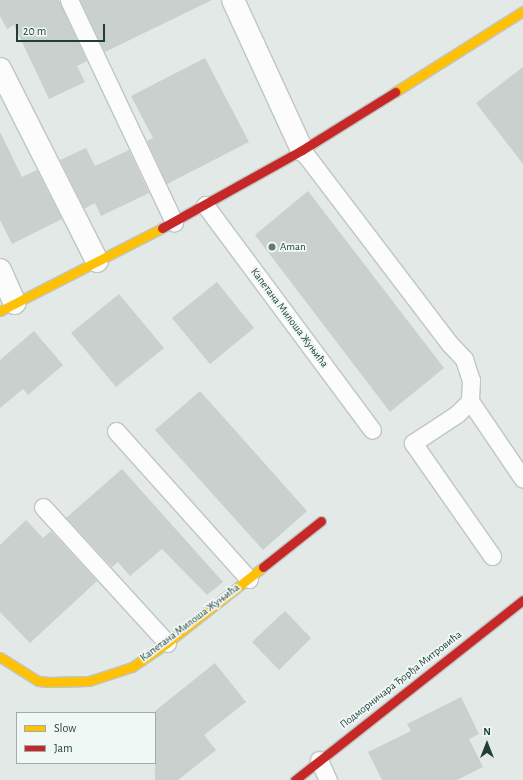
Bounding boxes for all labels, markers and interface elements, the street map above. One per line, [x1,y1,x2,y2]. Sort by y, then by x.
scale bar [18,16,107,42]
text: 20 m [23,25,46,37]
place label: Aman [280,240,306,254]
marker: Aman [267,242,277,252]
street label: Капетана Милоша Жуњића [247,266,331,370]
street label: Капетана Милоша Жуњића [138,581,242,665]
street label: Подморничара Ђорђа Митровића [337,628,465,732]
legend [16,712,156,764]
text: Slow [54,722,76,734]
north arrow [467,724,507,764]
text: N [483,726,491,737]
text: Jam [54,742,73,754]

